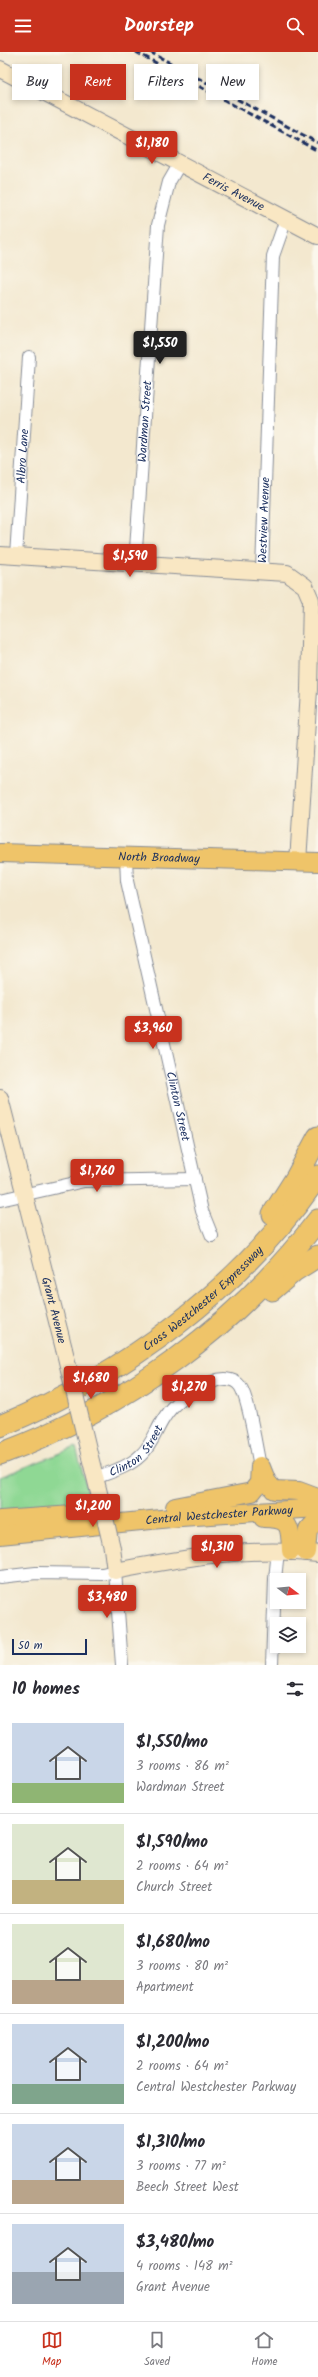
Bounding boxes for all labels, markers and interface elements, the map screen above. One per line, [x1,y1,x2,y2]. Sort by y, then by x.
text: Doorstep [124,12,194,41]
icon: menu [12,15,34,37]
icon: search [284,15,306,37]
chip: Buy [12,64,62,100]
chip: Rent [70,64,126,100]
chip: Filters [134,64,198,100]
chip: New [206,64,259,100]
pin: $1,180 [119,131,185,165]
text: $1,180 [135,133,169,154]
street label: Ferris Avenue [199,168,269,216]
pin: $1,550 [127,331,193,365]
text: $1,550 [143,333,177,354]
street label: Wardman Street [132,379,157,463]
street label: Albro Lane [11,428,34,484]
street label: Westview Avenue [253,476,275,563]
pin: $1,590 [97,544,163,578]
text: $1,590 [113,546,147,567]
street label: North Broadway [118,847,200,868]
pin: $3,960 [120,1016,186,1050]
text: $3,960 [134,1018,172,1039]
street label: Clinton Street [161,1069,195,1143]
pin: $1,760 [64,1159,130,1193]
text: $1,760 [80,1161,114,1182]
street label: Cross Westchester Expressway [138,1241,268,1356]
street label: Grant Avenue [36,1275,72,1346]
pin: $1,680 [58,1366,124,1400]
text: $1,680 [73,1368,109,1389]
pin: $1,270 [156,1375,222,1409]
text: $1,270 [171,1377,207,1398]
street label: Clinton Street [106,1421,168,1482]
pin: $1,200 [60,1494,126,1528]
text: $1,200 [75,1496,111,1517]
street label: Central Westchester Parkway [144,1500,294,1530]
pin: $1,310 [184,1535,250,1569]
text: $1,310 [201,1537,233,1558]
north arrow [270,1573,306,1609]
map controls [270,1573,306,1653]
pin: $3,480 [74,1585,140,1619]
text: $3,480 [87,1587,127,1608]
button: layers [270,1617,306,1653]
scale bar [12,1637,87,1656]
text: 50 m [18,1637,43,1655]
text: 10 homes [12,1676,80,1703]
icon: filters [284,1678,306,1700]
text: $1,550/mo [136,1729,208,1756]
icon: home [44,1739,92,1787]
text: 3 rooms · 86 m² [136,1756,229,1777]
text: Wardman Street [136,1777,225,1798]
text: $1,590/mo [136,1829,208,1856]
icon: home [44,1840,92,1888]
text: 2 rooms · 64 m² [136,1856,228,1877]
text: Church Street [136,1877,212,1898]
text: $1,680/mo [136,1929,210,1956]
icon: home [44,1940,92,1988]
text: 3 rooms · 80 m² [136,1956,228,1977]
text: Apartment [136,1977,194,1998]
text: $1,200/mo [136,2029,209,2056]
icon: home [44,2040,92,2088]
text: 2 rooms · 64 m² [136,2056,228,2077]
text: Central Westchester Parkway [136,2077,296,2098]
text: $1,310/mo [136,2129,205,2156]
icon: home [44,2140,92,2188]
text: 3 rooms · 77 m² [136,2156,226,2177]
text: Beech Street West [136,2177,239,2198]
text: $3,480/mo [136,2229,214,2256]
icon: home [44,2240,92,2288]
text: 4 rooms · 148 m² [136,2256,233,2277]
text: Grant Avenue [136,2277,210,2298]
tab: Map [41,2329,63,2371]
tab: Saved [144,2329,170,2371]
tab: Home [251,2329,277,2371]

